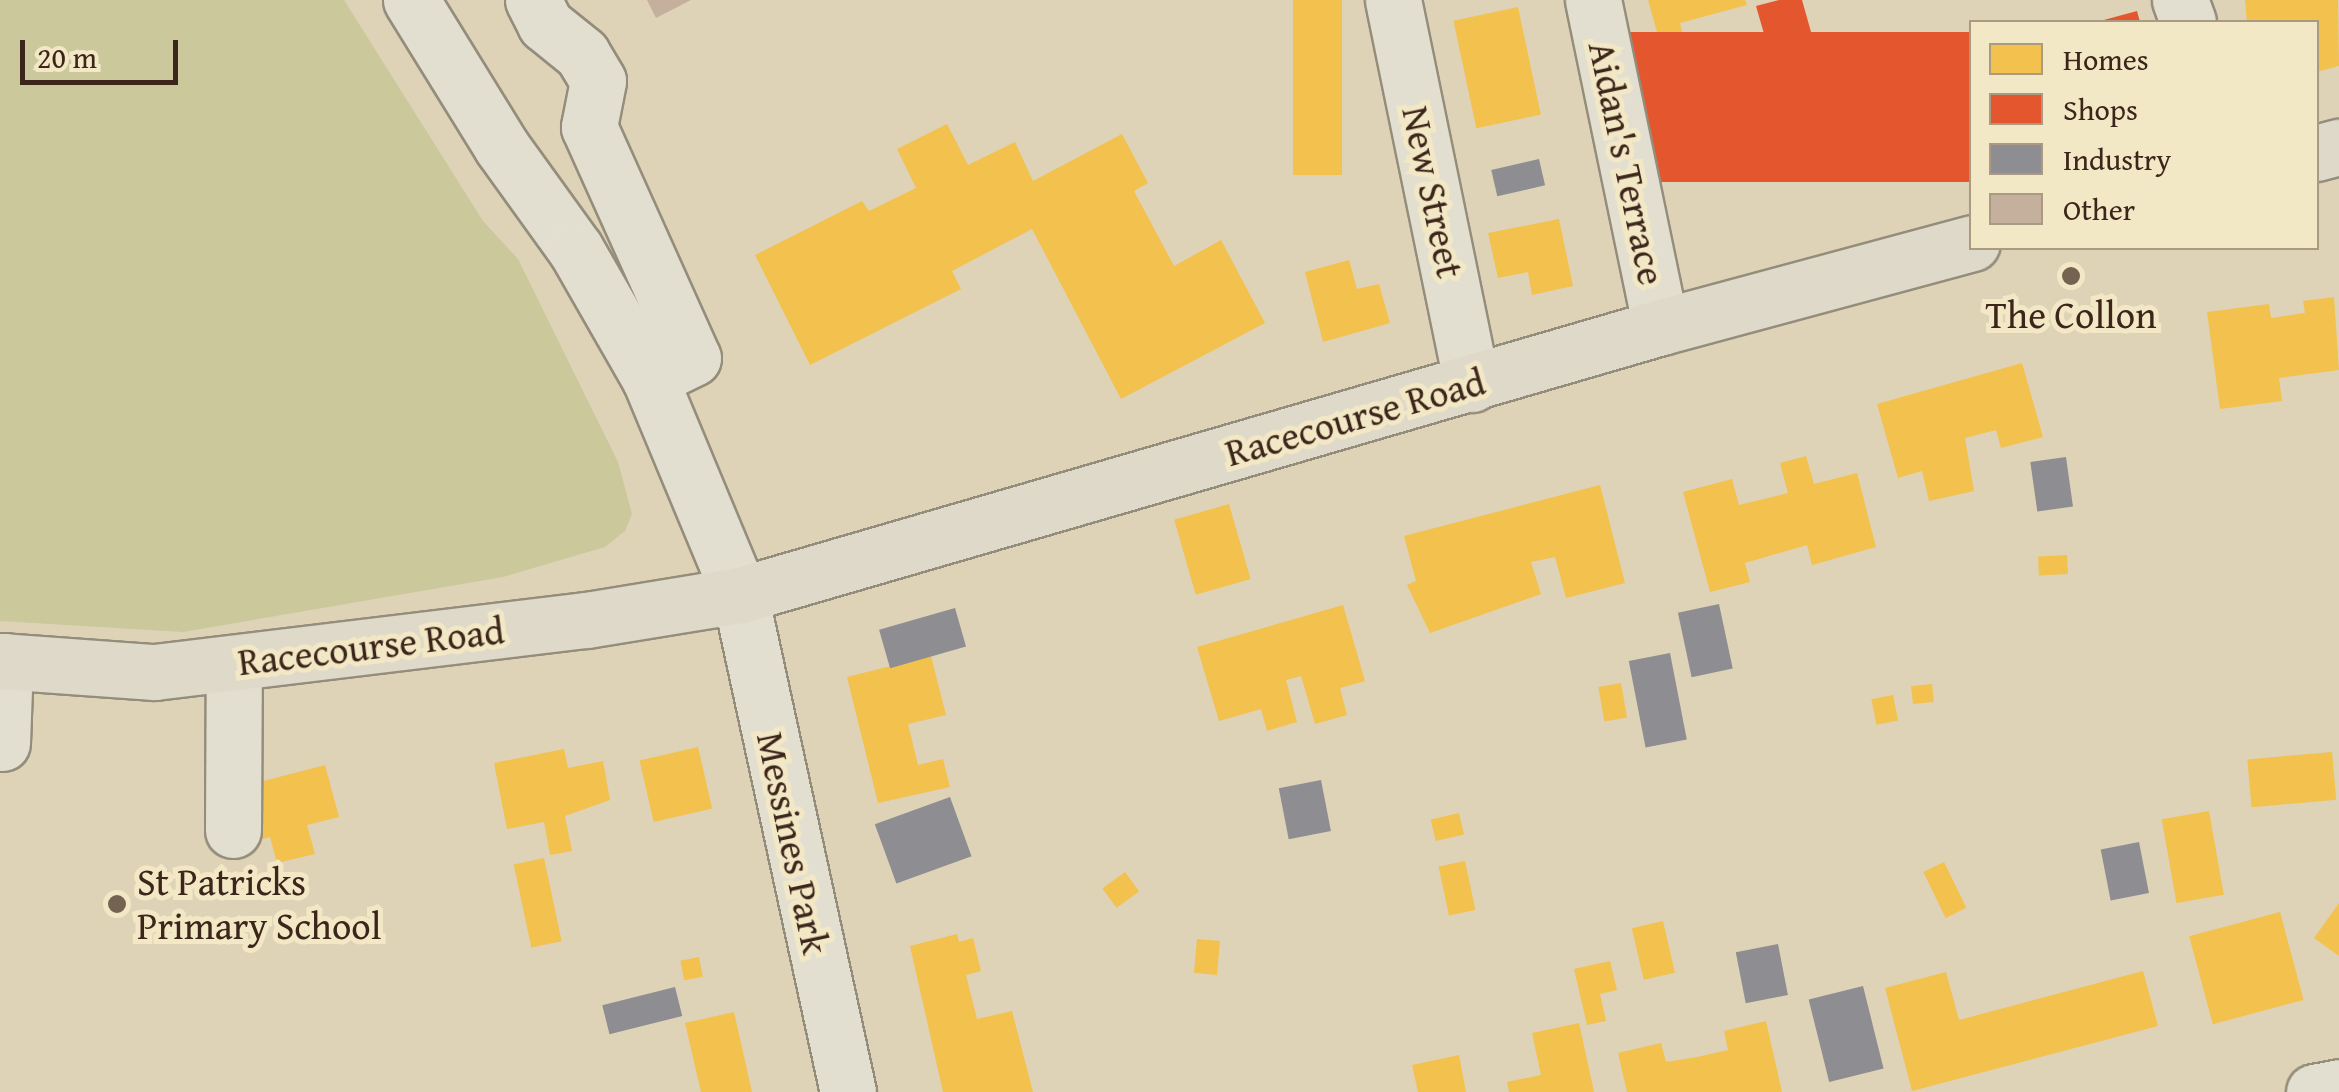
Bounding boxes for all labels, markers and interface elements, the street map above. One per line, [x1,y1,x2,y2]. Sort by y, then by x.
scale bar [25,20,182,82]
legend [1969,20,2319,250]
text: 20 m [37,35,97,79]
street label: Aidan's Terrace [1579,37,1675,289]
text: Homes [2063,37,2149,81]
text: Shops [2063,87,2138,131]
street label: New Street [1393,102,1473,282]
text: Industry [2063,137,2171,181]
text: Other [2063,187,2135,231]
marker: The Collon [2060,265,2082,287]
place label: The Collon [1986,292,2156,338]
street label: Racecourse Road [1220,358,1490,476]
street label: Racecourse Road [235,607,507,685]
street label: Messines Park [747,728,839,958]
place label: St Patricks Primary School [137,859,381,948]
marker: St Patricks Primary School [106,893,128,915]

